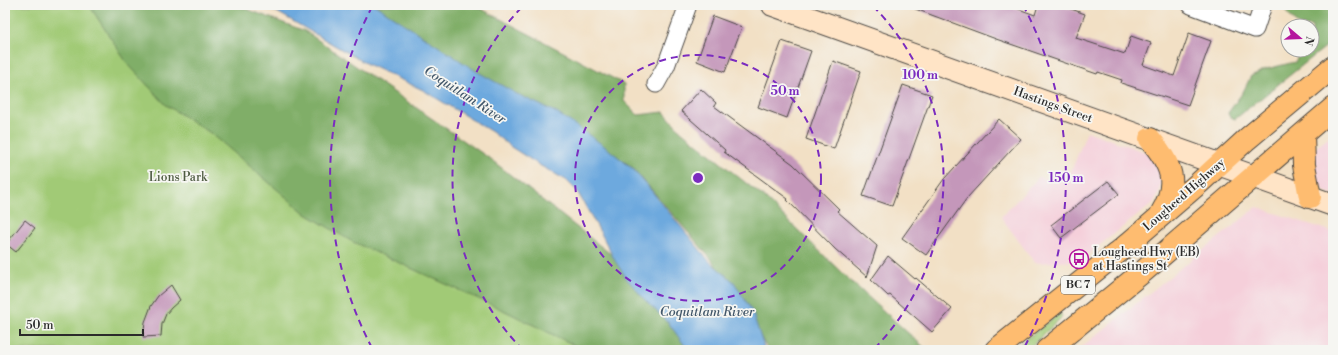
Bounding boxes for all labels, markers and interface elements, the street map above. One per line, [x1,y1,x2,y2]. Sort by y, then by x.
north arrow [1280,18,1320,58]
text: N [1300,35,1317,48]
water label: Coquitlam River [421,63,509,128]
text: 100 m [902,68,938,83]
text: 50 m [770,84,800,99]
street label: Hastings Street [1011,84,1095,126]
street label: Lougheed Highway [1140,155,1228,235]
park label: Lions Park [149,170,208,185]
centre of rings [691,171,705,185]
text: 150 m [1049,171,1083,186]
place label: Lougheed Hwy (EB) at Hastings St [1093,245,1200,274]
bus stop icon: Lougheed Hwy (EB) at Hastings St [1068,248,1090,270]
road number: BC 7 [1061,276,1095,294]
water label: Coquitlam River [660,304,755,320]
scale bar [20,311,143,337]
text: 50 m [26,318,54,333]

